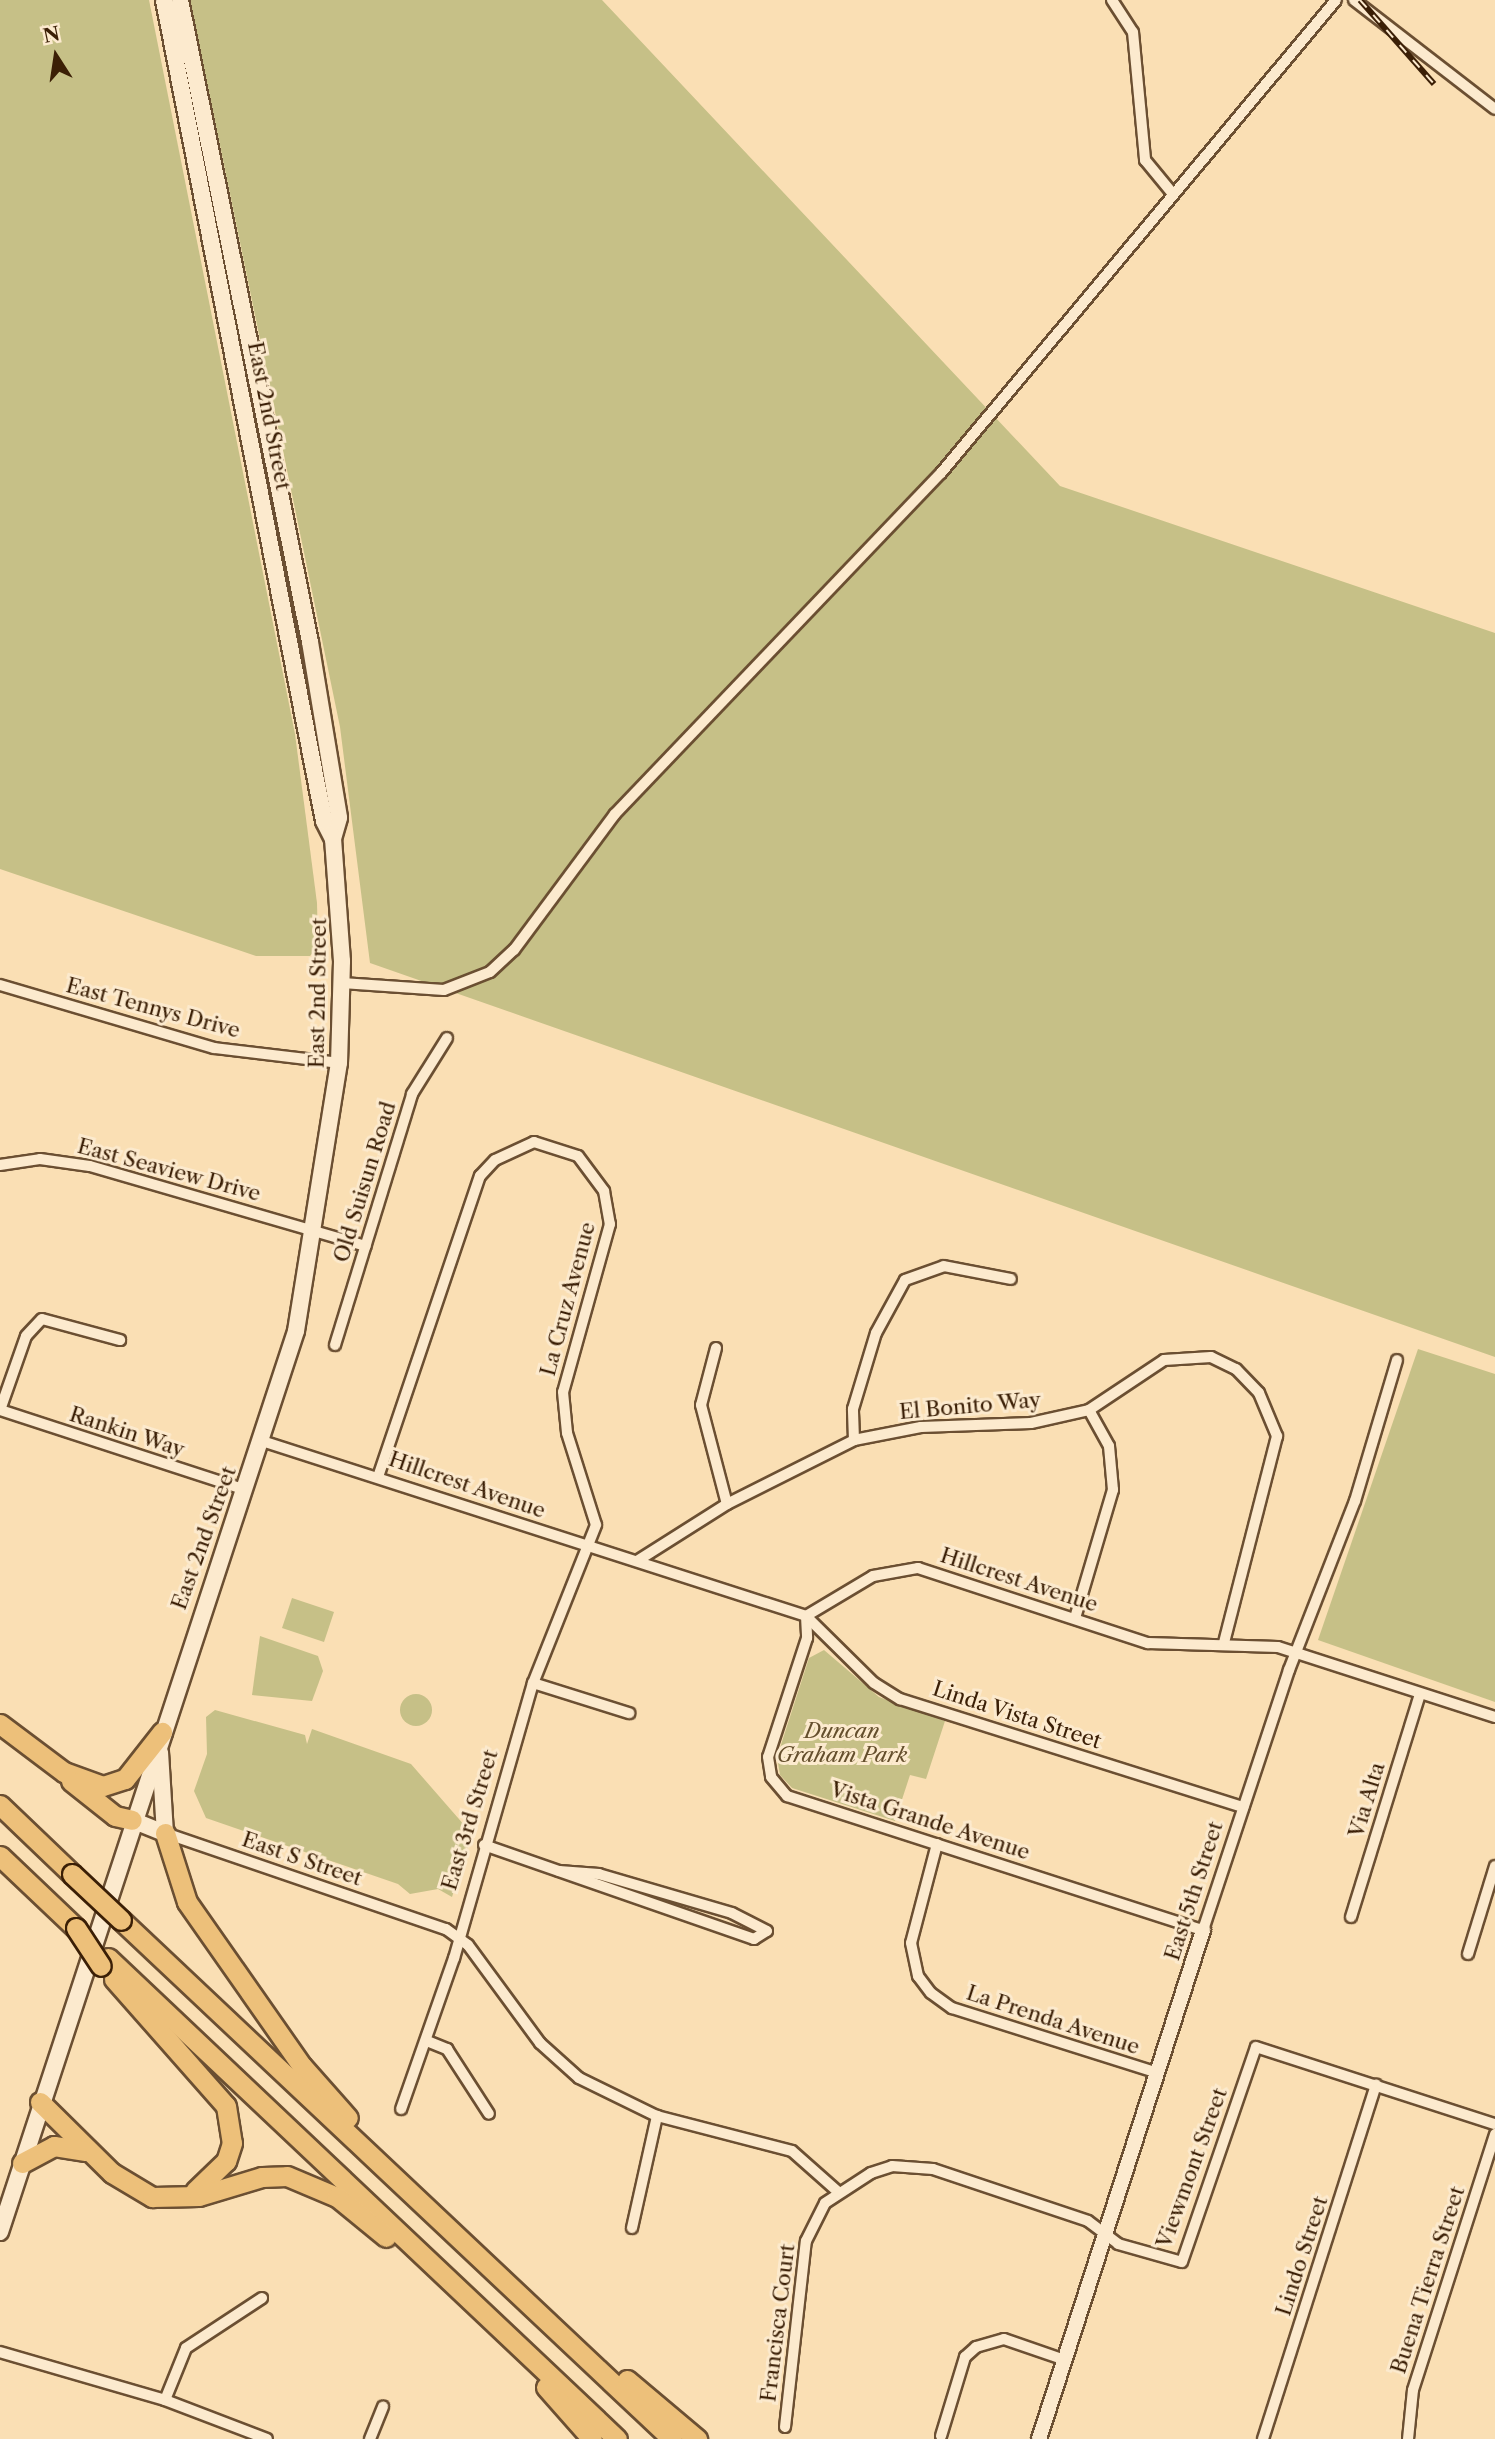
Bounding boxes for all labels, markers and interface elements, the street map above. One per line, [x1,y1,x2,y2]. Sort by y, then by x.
north arrow [21,21,91,91]
text: N [41,22,62,48]
street label: East 2nd Street [242,340,296,492]
street label: East 2nd Street [304,917,332,1069]
street label: East Tennys Drive [63,973,243,1043]
street label: Old Suisun Road [329,1099,401,1265]
street label: East Seaview Drive [74,1133,264,1207]
street label: La Cruz Avenue [535,1219,601,1379]
street label: El Bonito Way [898,1387,1042,1425]
street label: Rankin Way [66,1401,188,1463]
street label: Hillcrest Avenue [385,1446,549,1524]
street label: East 2nd Street [166,1463,242,1613]
street label: Hillcrest Avenue [937,1543,1101,1617]
street label: Linda Vista Street [929,1676,1105,1754]
park label: Duncan Graham Park [777,1718,907,1768]
street label: East 3rd Street [437,1747,503,1893]
street label: Via Alta [1343,1759,1391,1841]
street label: Vista Grande Avenue [827,1777,1033,1865]
street label: East 5th Street [1160,1818,1228,1964]
street label: East S Street [239,1827,365,1891]
street label: La Prenda Avenue [963,1980,1143,2060]
street label: Viewmont Street [1151,2085,1233,2251]
street label: Buena Tierra Street [1386,2183,1470,2377]
street label: Lindo Street [1271,2193,1333,2319]
street label: Francisca Court [756,2243,800,2403]

